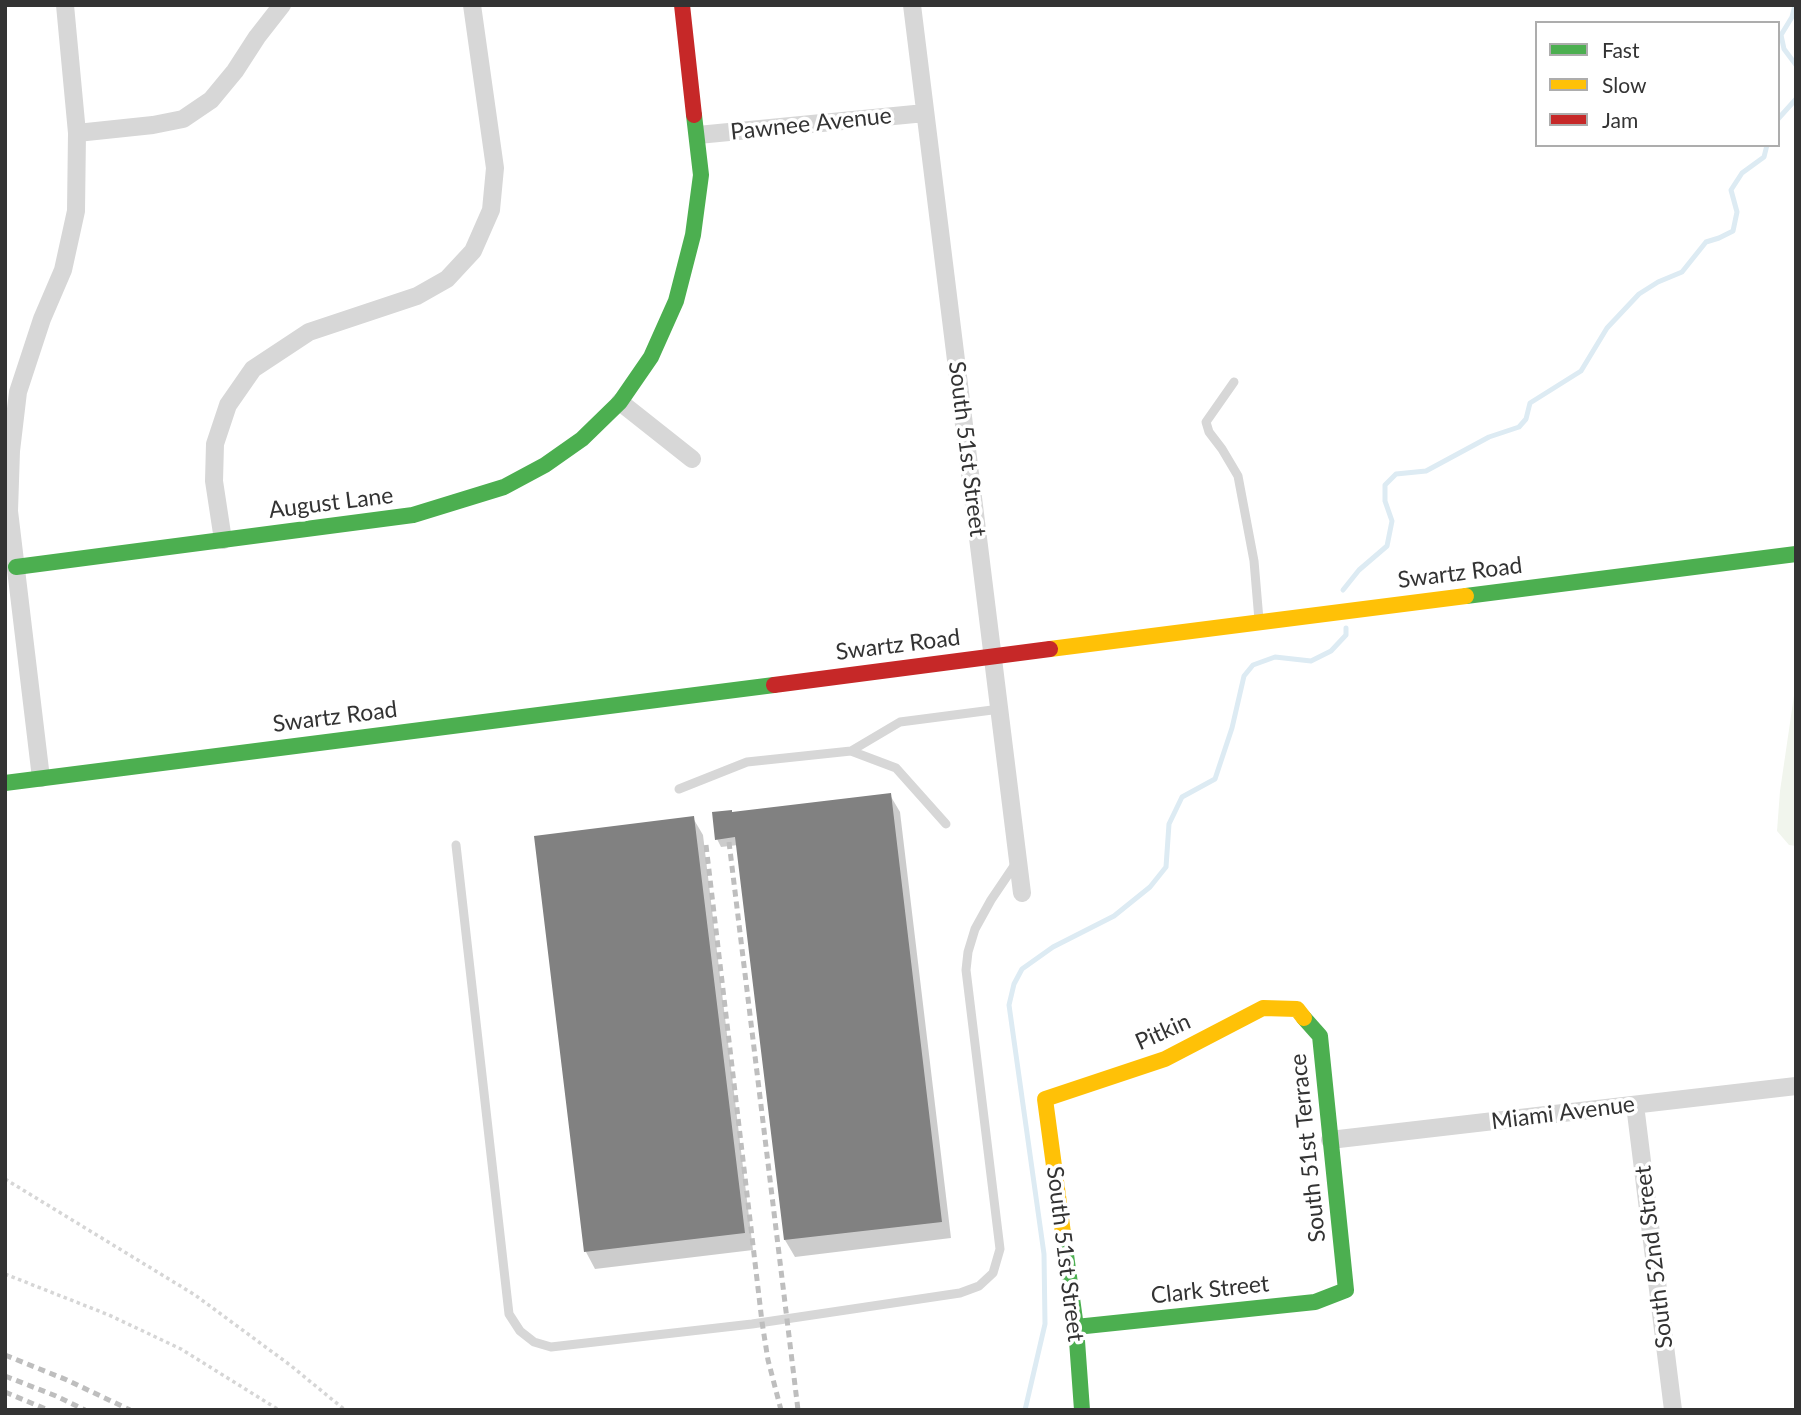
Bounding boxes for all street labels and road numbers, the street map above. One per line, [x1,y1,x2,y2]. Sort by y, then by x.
street label: Pawnee Avenue [729,102,893,146]
street label: South 51st Street [943,360,991,538]
street label: August Lane [267,482,395,524]
street label: Swartz Road [1396,552,1524,594]
street label: Swartz Road [834,624,962,666]
street label: Swartz Road [271,696,399,738]
street label: Pitkin [1131,1008,1195,1056]
street label: South 51st Terrace [1284,1052,1332,1244]
street label: Miami Avenue [1490,1090,1636,1136]
street label: South 52nd Street [1629,1164,1679,1350]
street label: South 51st Street [1041,1165,1089,1343]
street label: Clark Street [1150,1270,1270,1310]

